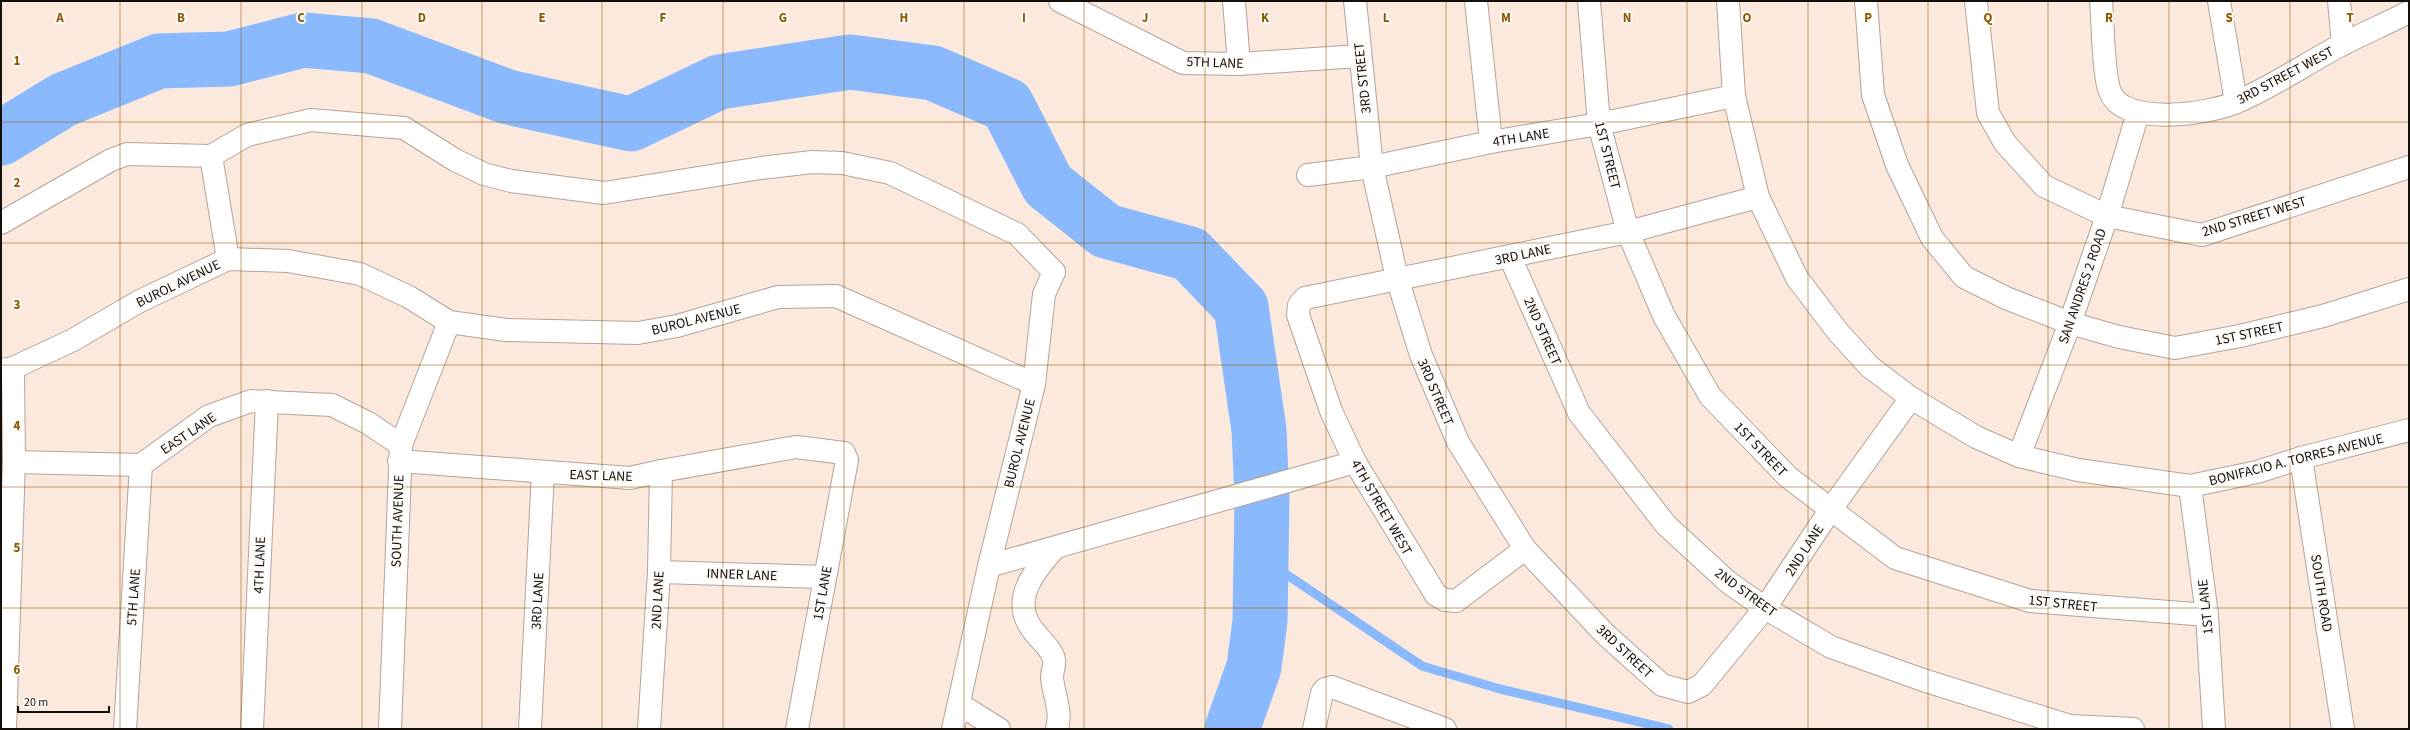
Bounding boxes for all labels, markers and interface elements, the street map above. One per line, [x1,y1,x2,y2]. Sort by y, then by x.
text: A [55,9,64,27]
text: B [177,9,185,27]
text: C [297,9,305,27]
text: D [418,9,426,27]
text: E [538,9,546,27]
text: F [660,9,667,27]
text: G [779,9,787,27]
text: H [900,9,908,27]
text: I [1022,9,1026,27]
text: J [1142,9,1148,27]
text: K [1261,9,1270,27]
text: L [1383,9,1390,27]
text: M [1501,9,1511,27]
text: N [1623,9,1631,27]
text: O [1743,9,1752,27]
text: P [1864,9,1872,27]
text: Q [1984,9,1993,27]
text: R [2105,9,2113,27]
text: S [2225,9,2233,27]
text: T [2346,9,2354,27]
street label: 3RD STREET [1349,41,1377,114]
street label: 3RD STREET WEST [2233,42,2338,110]
text: 1 [14,52,21,70]
street label: 5TH LANE [1186,52,1244,74]
street label: 1ST STREET [1589,119,1625,192]
street label: 4TH LANE [1491,124,1551,152]
text: 2 [14,174,21,192]
street label: 2ND STREET WEST [2200,191,2309,242]
street label: SAN ANDRES 2 ROAD [2054,226,2112,347]
street label: 3RD LANE [1493,239,1553,271]
street label: BUROL AVENUE [133,255,224,313]
street label: 2ND STREET [1518,294,1566,369]
text: 3 [14,296,21,314]
street label: BUROL AVENUE [649,299,743,341]
street label: 1ST STREET [2213,317,2286,351]
street label: 3RD STREET [1412,356,1458,430]
street label: BUROL AVENUE [999,396,1041,490]
street label: EAST LANE [157,408,220,460]
text: 4 [14,417,21,435]
street label: 1ST STREET [1729,418,1792,482]
street label: BONIFACIO A. TORRES AVENUE [2207,429,2386,491]
street label: 4TH STREET WEST [1346,456,1417,559]
street label: EAST LANE [569,465,633,487]
street label: SOUTH AVENUE [386,474,410,568]
street label: 2ND LANE [1781,521,1829,580]
street label: 4TH LANE [249,536,271,594]
text: 5 [14,539,21,557]
street label: SOUTH ROAD [2305,553,2337,634]
street label: 2ND STREET [1710,563,1781,622]
street label: INNER LANE [706,564,778,586]
street label: 1ST LANE [808,564,838,622]
street label: 5TH LANE [122,568,146,626]
street label: 2ND LANE [646,570,670,630]
street label: 3RD LANE [527,572,549,630]
street label: 1ST LANE [2193,578,2219,635]
street label: 1ST STREET [2027,590,2099,618]
street label: 3RD STREET [1591,620,1658,684]
text: 6 [14,661,21,679]
scale bar [18,688,109,714]
text: 20 m [24,694,48,711]

